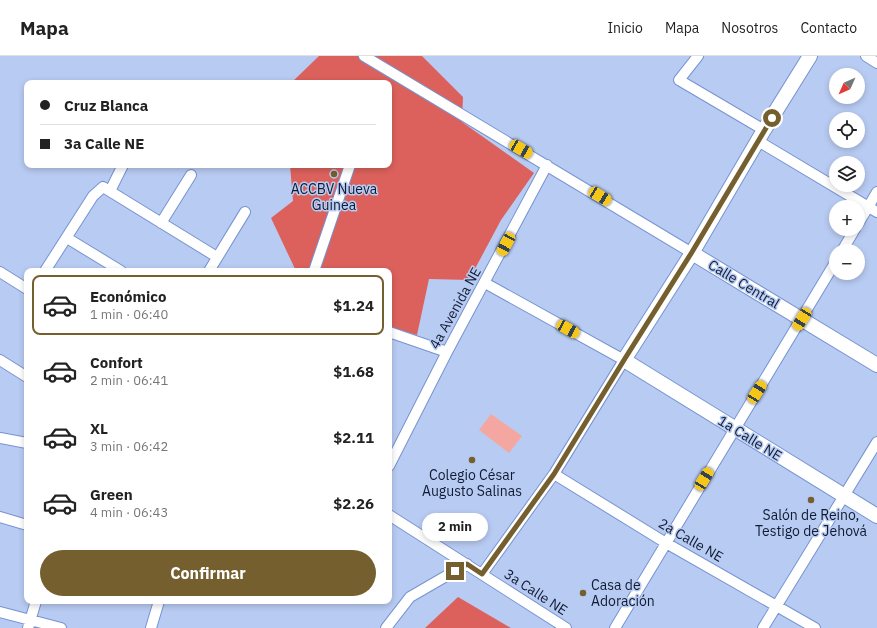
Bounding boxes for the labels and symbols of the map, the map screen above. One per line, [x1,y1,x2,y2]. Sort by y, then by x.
north arrow [829,68,865,104]
route start [763,109,781,127]
car [508,138,534,160]
marker: ACCBV Nueva Guinea [329,169,339,179]
place label: ACCBV Nueva Guinea [291,180,378,214]
car [587,185,613,207]
car [495,231,517,257]
street label: Calle Central [705,256,783,312]
street label: 4a Avenida NE [425,264,485,352]
car [791,306,813,332]
car [555,318,581,340]
car [746,379,768,405]
street label: 1a Calle NE [715,411,785,465]
marker: Colegio César Augusto Salinas [467,455,477,465]
place label: Colegio César Augusto Salinas [422,466,522,500]
car [693,466,715,492]
marker: Salón de Reino, Testigo de Jehová [806,495,816,505]
place label: Salón de Reino, Testigo de Jehová [755,506,868,540]
callout: 2 min [422,513,488,541]
street label: 2a Calle NE [655,514,727,566]
route end [446,562,464,580]
street label: 3a Calle NE [501,565,571,619]
place label: Casa de Adoración [591,576,655,610]
marker: Casa de Adoración [578,588,588,598]

